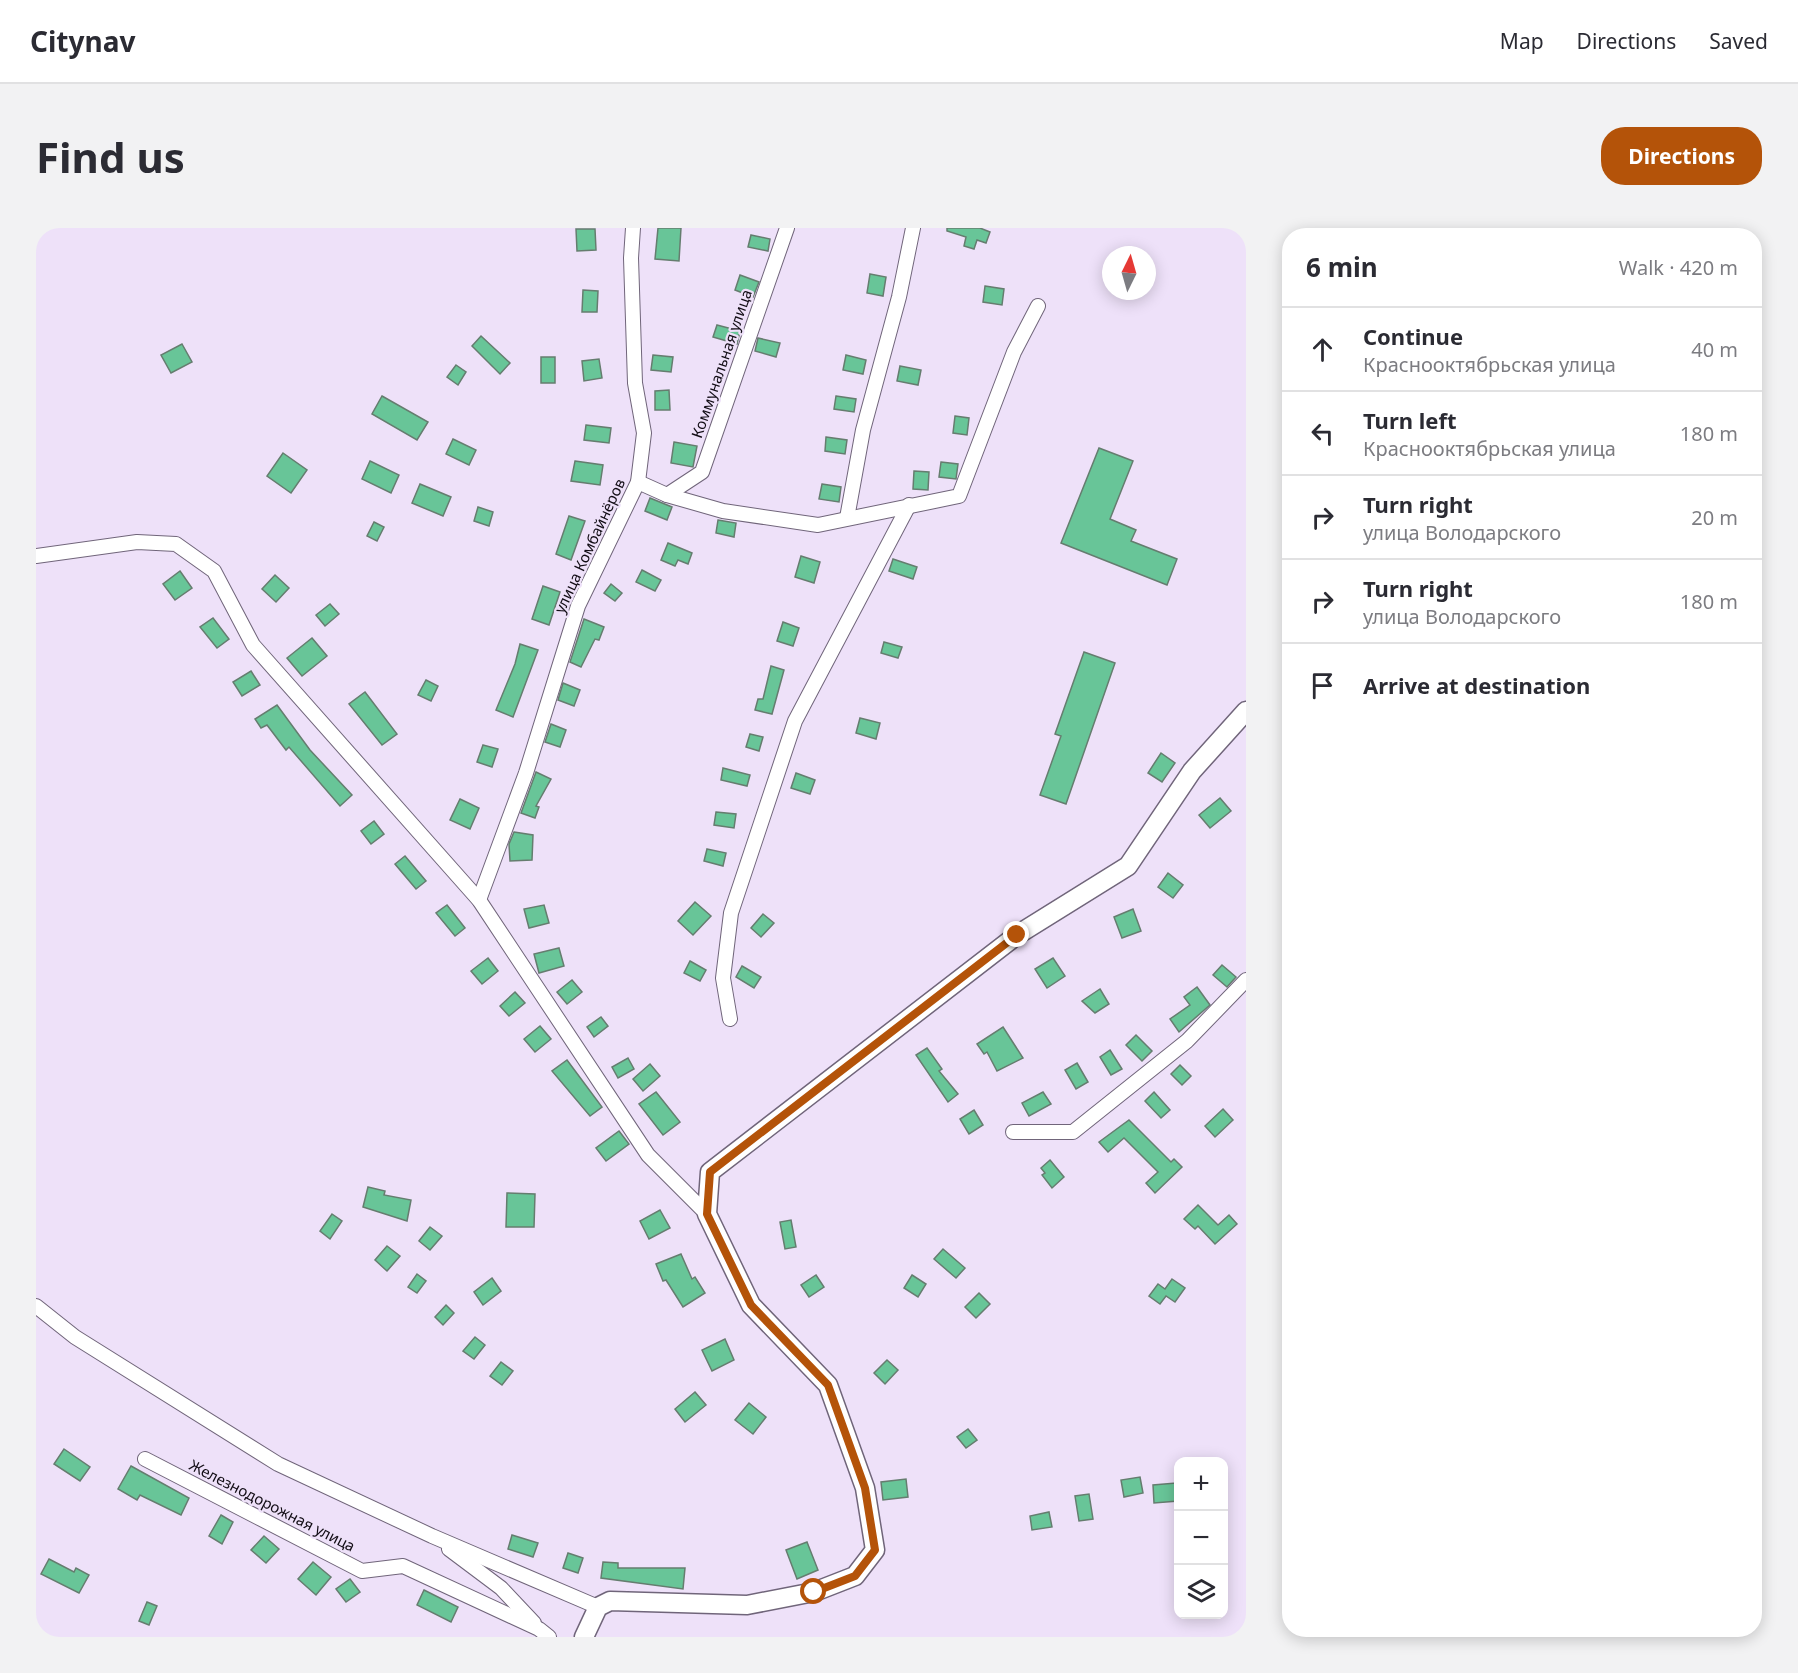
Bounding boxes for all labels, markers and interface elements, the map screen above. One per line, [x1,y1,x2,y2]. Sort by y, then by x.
text: Citynav [30,22,135,60]
text: Map [1500,27,1544,55]
text: Directions [1577,27,1676,55]
text: Saved [1709,27,1768,55]
button: Directions [1601,127,1762,185]
text: Find us [36,128,185,185]
north arrow [1102,246,1156,300]
text: 6 min [1306,249,1378,285]
text: Walk · 420 m [1619,254,1738,281]
street label: Коммунальная улица [686,287,756,441]
text: Continue [1363,321,1463,351]
icon: ahead [1306,333,1339,366]
text: 40 m [1691,336,1738,363]
text: Краснооктябрьская улица [1363,351,1616,378]
text: Turn left [1363,405,1457,435]
icon: left [1306,417,1339,450]
text: 180 m [1680,420,1738,447]
text: Краснооктябрьская улица [1363,435,1616,462]
street label: улица Комбайнёров [549,475,629,616]
text: Turn right [1363,489,1473,519]
icon: right [1306,501,1339,534]
text: 20 m [1691,504,1738,531]
text: улица Володарского [1363,519,1561,546]
text: Turn right [1363,573,1473,603]
icon: right [1306,585,1339,618]
text: 180 m [1680,588,1738,615]
text: улица Володарского [1363,603,1561,630]
icon: arrive [1306,669,1339,702]
text: Arrive at destination [1363,670,1590,700]
route end [1003,921,1029,947]
street label: Железнодорожная улица [186,1455,359,1556]
map controls [1174,1457,1228,1619]
button: + [1174,1457,1228,1511]
button: − [1174,1511,1228,1565]
button: layers [1174,1565,1228,1619]
route start [800,1578,826,1604]

